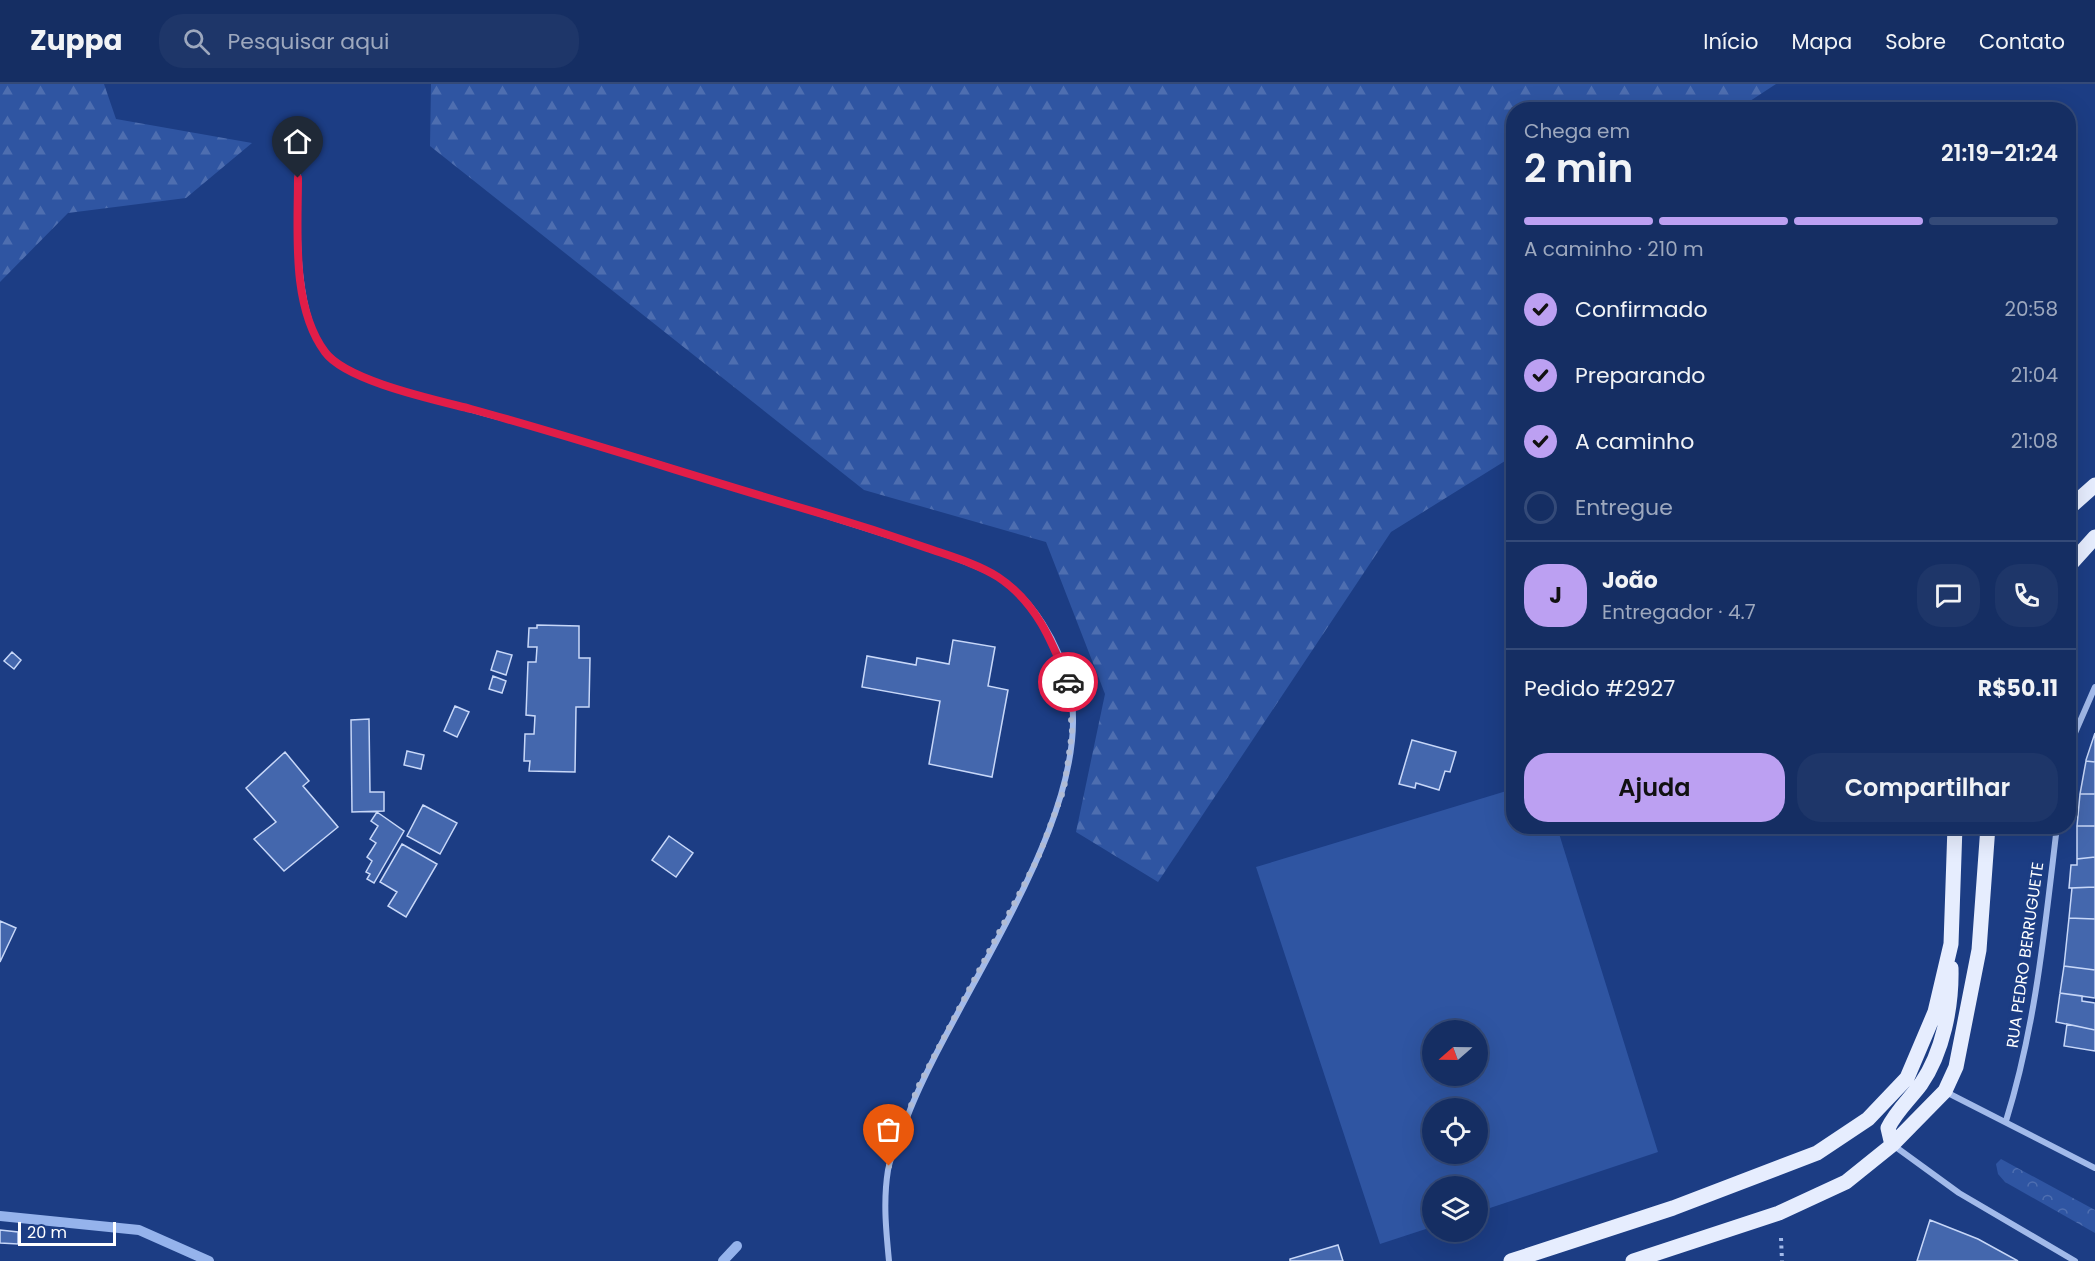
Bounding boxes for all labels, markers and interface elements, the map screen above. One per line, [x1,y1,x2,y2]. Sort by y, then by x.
search box [159,14,579,68]
text: Zuppa [30,21,123,60]
icon: search [180,25,213,58]
text: Pesquisar aqui [228,26,390,57]
text: Início [1703,27,1758,56]
text: Mapa [1791,27,1852,56]
text: Sobre [1885,27,1946,56]
text: Contato [1979,27,2065,56]
pin [272,116,323,178]
text: Chega em [1524,117,1630,145]
icon: home [281,125,314,158]
text: 21:19–21:24 [1941,138,2058,169]
text: 2 min [1524,141,1633,196]
text: A caminho · 210 m [1524,235,1704,263]
icon: check [1524,293,1557,326]
text: Confirmado [1575,294,1708,325]
text: 20:58 [2005,295,2058,323]
icon: check [1524,359,1557,392]
text: Preparando [1575,360,1705,391]
text: 21:04 [2011,361,2058,389]
icon: check [1524,425,1557,458]
text: A caminho [1575,426,1694,457]
text: 21:08 [2011,427,2058,455]
text: Entregue [1575,492,1673,523]
button: chat [1917,564,1980,627]
button: phone [1995,564,2058,627]
text: João [1602,565,1658,596]
text: J [1549,580,1562,611]
text: Entregador · 4.7 [1602,598,1756,626]
courier [1038,652,1098,712]
icon: car [1052,666,1085,699]
text: Pedido #2927 [1524,673,1675,704]
text: R$50.11 [1978,673,2058,704]
button: Ajuda [1524,753,1785,822]
button: Compartilhar [1797,753,2058,822]
street label: RUA PEDRO BERRUGUETE [2001,861,2049,1049]
north arrow [1422,1020,1488,1086]
map controls [1422,1020,1488,1242]
button: locate [1422,1098,1488,1164]
pin [863,1104,914,1166]
icon: bag [872,1113,905,1146]
button: layers [1422,1176,1488,1242]
scale bar [18,1219,116,1246]
text: 20 m [27,1221,67,1244]

